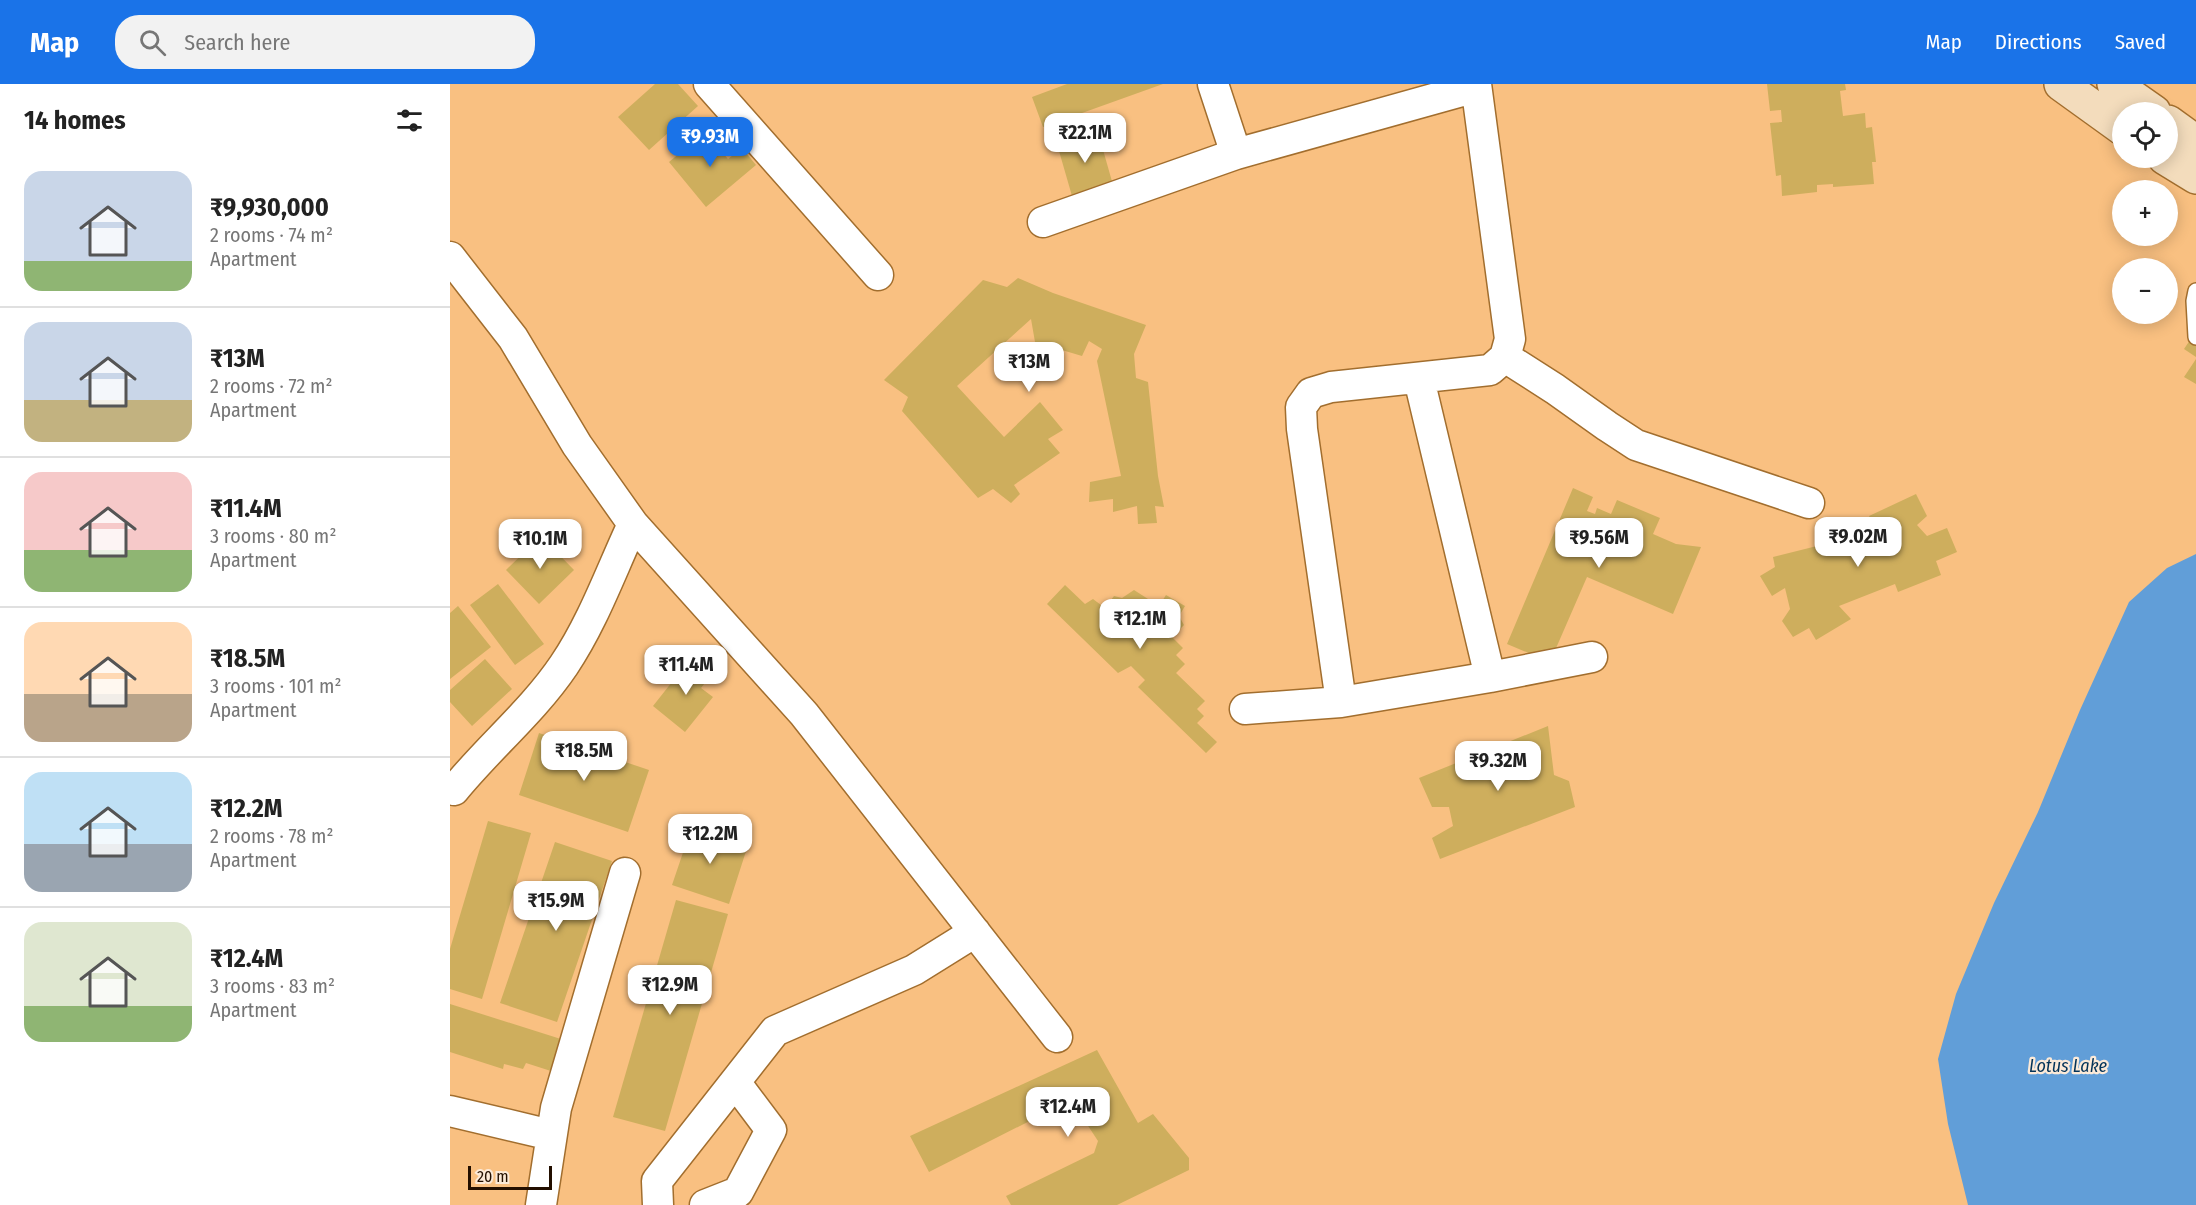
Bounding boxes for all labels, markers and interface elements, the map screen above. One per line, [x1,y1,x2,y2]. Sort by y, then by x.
search box [115,15,535,69]
text: Map [30,26,79,59]
icon: search [136,26,169,59]
text: Search here [184,29,290,56]
text: Map [1925,29,1962,55]
text: Directions [1995,29,2082,55]
text: Saved [2115,29,2166,55]
map controls [2112,102,2178,324]
button: locate [2112,102,2178,168]
icon: filters [393,104,426,137]
text: 14 homes [24,105,126,136]
pin: ₹22.1M [1036,113,1134,164]
pin: ₹9.93M [661,117,759,168]
text: ₹22.1M [1058,120,1112,144]
text: ₹9.93M [681,124,739,148]
button: + [2112,180,2178,246]
text: ₹9,930,000 [210,192,329,223]
icon: home [72,195,144,267]
text: 2 rooms · 74 m² [210,223,333,247]
text: Apartment [210,247,297,271]
button: − [2112,258,2178,324]
pin: ₹13M [993,342,1065,393]
text: ₹13M [210,343,265,374]
icon: home [72,346,144,418]
text: ₹13M [1008,349,1050,373]
text: 2 rooms · 72 m² [210,374,332,398]
text: Apartment [210,398,297,422]
text: ₹11.4M [210,493,282,524]
icon: home [72,496,144,568]
pin: ₹9.02M [1809,517,1907,568]
pin: ₹9.56M [1550,518,1648,569]
pin: ₹10.1M [491,519,589,570]
text: 3 rooms · 80 m² [210,524,336,548]
text: ₹9.02M [1829,524,1887,548]
text: ₹9.56M [1569,525,1629,549]
text: ₹10.1M [513,526,567,550]
text: Apartment [210,548,297,572]
pin: ₹12.1M [1091,599,1189,650]
text: ₹12.1M [1114,606,1166,630]
text: ₹18.5M [210,643,285,674]
pin: ₹11.4M [637,645,735,696]
icon: home [72,646,144,718]
text: ₹11.4M [658,652,714,676]
text: 3 rooms · 101 m² [210,674,341,698]
text: Apartment [210,698,297,722]
pin: ₹18.5M [535,731,633,782]
text: ₹18.5M [555,738,613,762]
pin: ₹9.32M [1449,741,1547,792]
text: ₹9.32M [1469,748,1527,772]
text: ₹12.2M [210,793,282,824]
icon: home [72,796,144,868]
pin: ₹12.2M [661,814,759,865]
text: ₹12.2M [682,821,738,845]
text: 2 rooms · 78 m² [210,824,333,848]
text: Apartment [210,848,297,872]
pin: ₹15.9M [507,881,605,932]
text: ₹15.9M [528,888,584,912]
text: ₹12.4M [210,943,283,974]
icon: home [72,946,144,1018]
pin: ₹12.9M [621,965,719,1016]
text: ₹12.9M [642,972,698,996]
text: 3 rooms · 83 m² [210,974,335,998]
text: Apartment [210,998,297,1022]
water label: Lotus Lake [2029,1055,2108,1077]
pin: ₹12.4M [1019,1087,1117,1138]
text: ₹12.4M [1040,1094,1096,1118]
scale bar [468,1163,552,1190]
text: 20 m [477,1167,508,1186]

